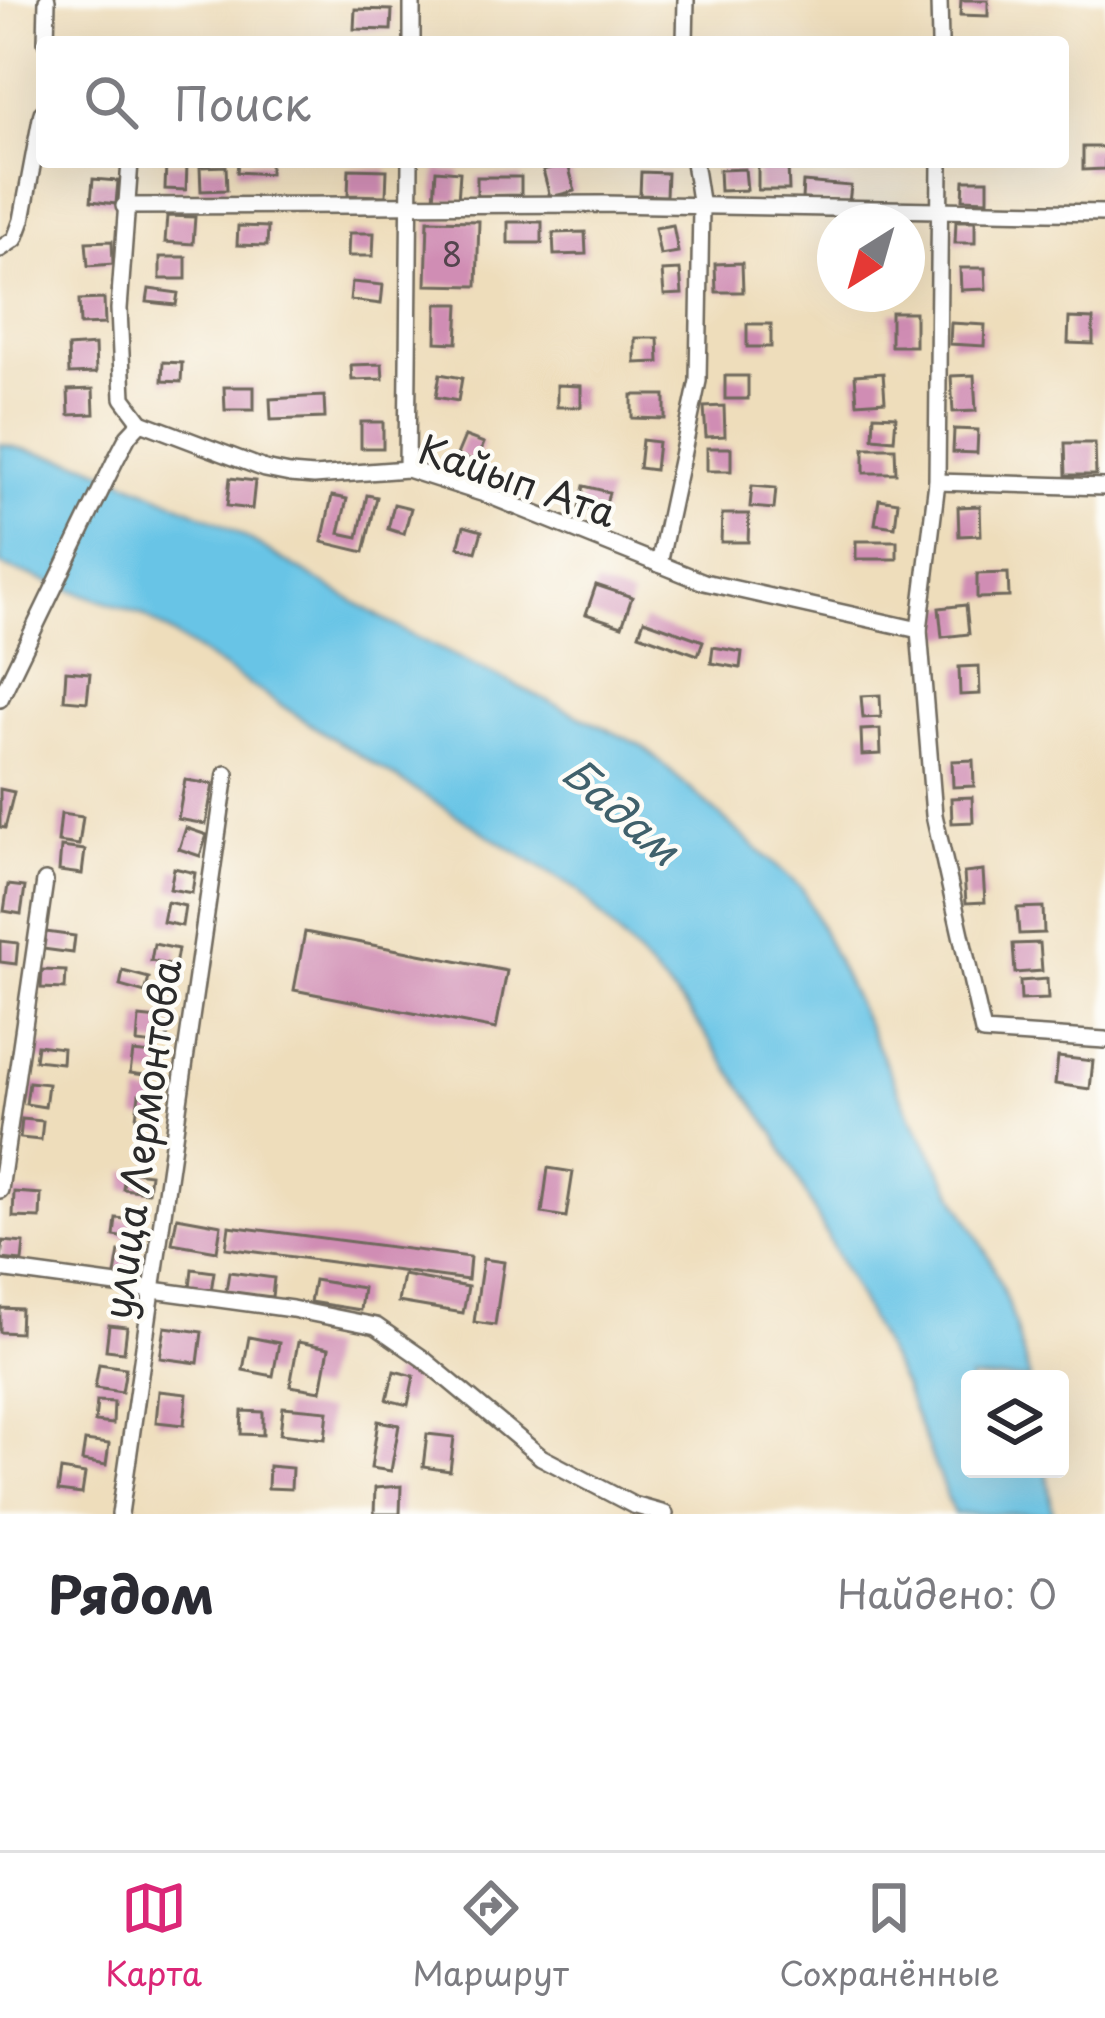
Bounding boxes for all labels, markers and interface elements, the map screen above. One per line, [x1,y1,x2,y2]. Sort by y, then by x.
search box [36,36,1069,168]
text: Поиск [174,68,311,136]
icon: search [78,69,144,135]
north arrow [817,204,925,312]
house number: 8 [442,228,462,278]
street label: Кайып Ата [411,418,625,540]
water label: Бадам [550,741,696,879]
street label: улица Лермонтова [86,955,195,1323]
map controls [961,1370,1069,1478]
button: layers [961,1370,1069,1478]
text: Рядом [48,1554,214,1631]
text: Найдено: 0 [837,1563,1057,1622]
tab: Карта [105,1875,202,1997]
tab: Маршрут [413,1875,569,1997]
tab: Сохранённые [779,1875,1000,1997]

